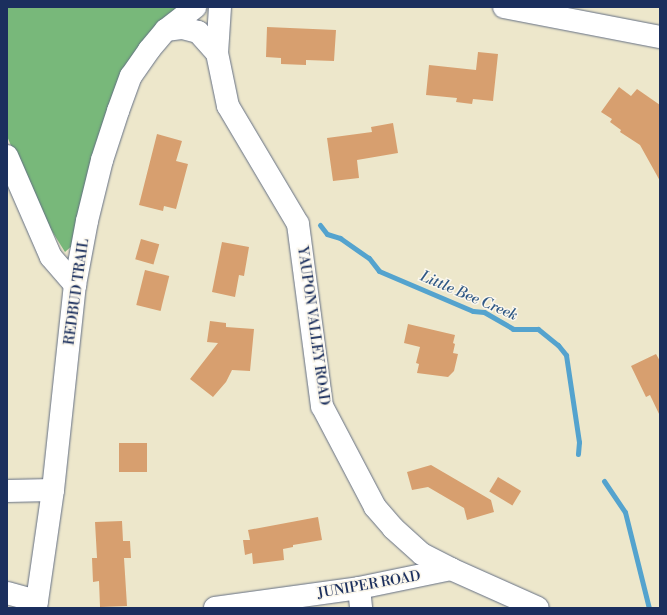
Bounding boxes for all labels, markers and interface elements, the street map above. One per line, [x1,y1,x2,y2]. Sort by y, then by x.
street label: REDBUD TRAIL [61,238,93,346]
street label: YAUPON VALLEY ROAD [294,245,332,407]
water label: Little Bee Creek [418,267,520,325]
street label: JUNIPER ROAD [316,568,422,602]

